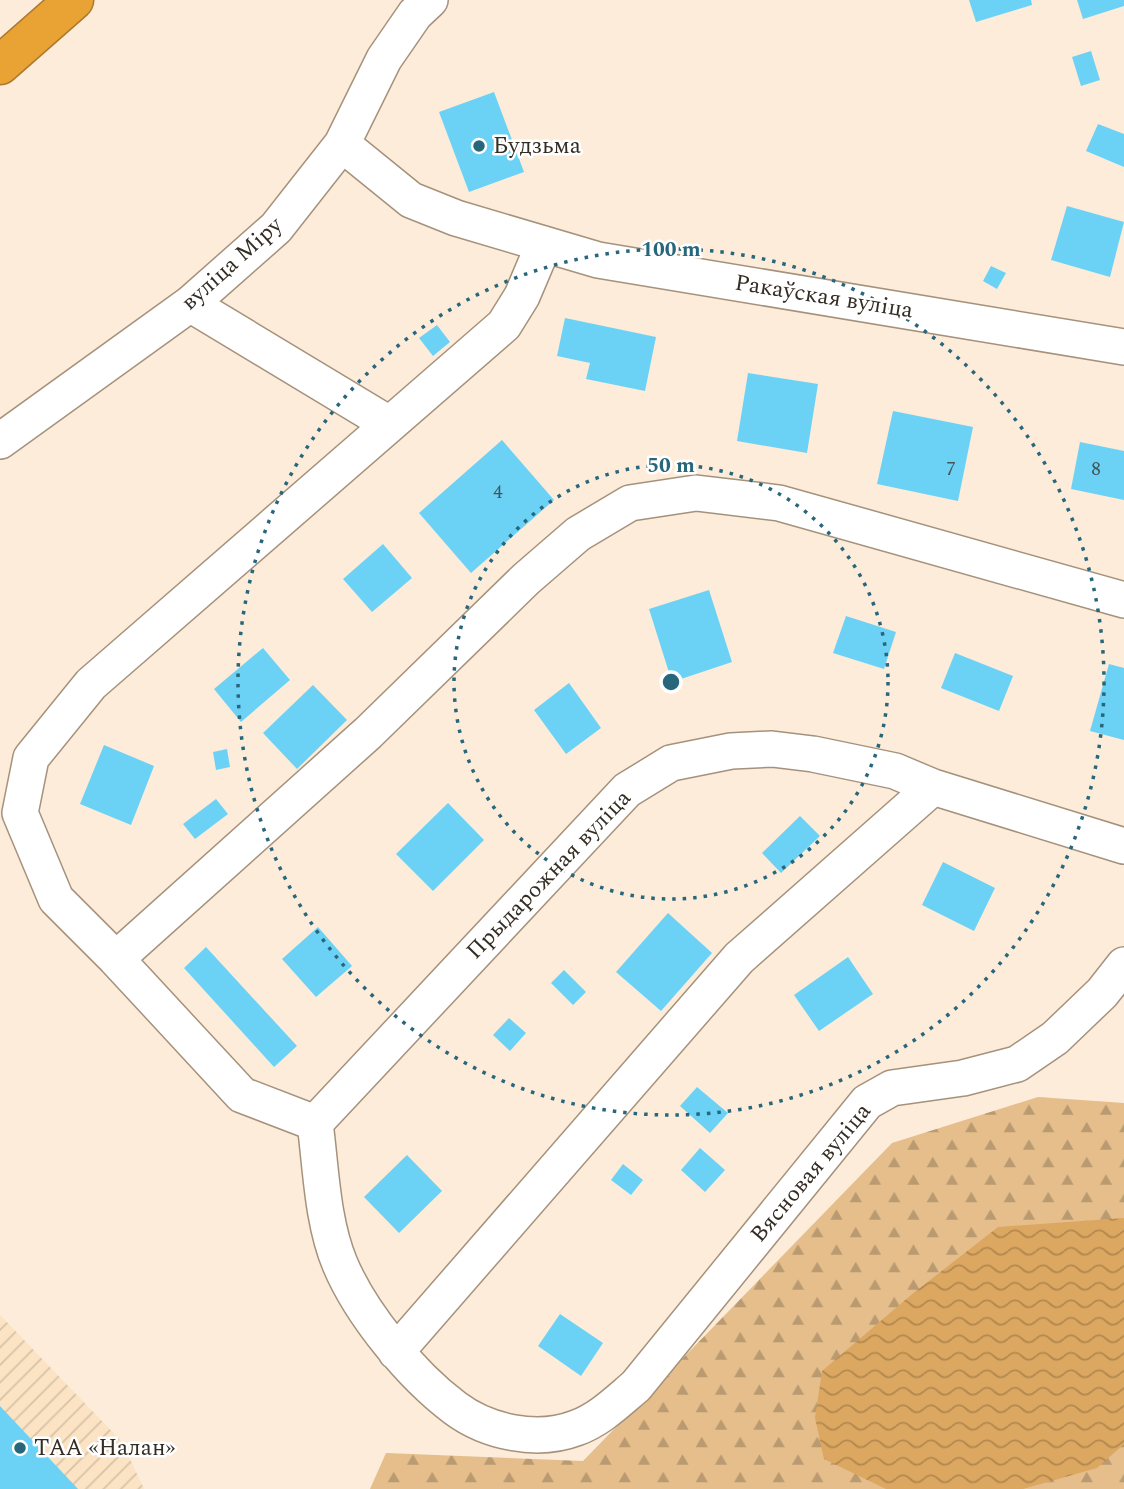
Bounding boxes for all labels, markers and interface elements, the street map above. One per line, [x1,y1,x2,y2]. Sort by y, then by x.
place label: Будзьма [493,129,581,164]
marker: Будзьма [471,138,487,154]
street label: вуліца Міру [173,208,291,319]
text: 100 m [641,234,701,266]
street label: Ракаўская вуліца [732,266,916,328]
text: 50 m [647,450,695,482]
house number: 7 [946,455,956,484]
house number: 8 [1091,455,1101,484]
house number: 4 [493,478,503,507]
centre of rings [659,670,683,694]
street label: Прыдарожная вуліца [458,782,640,968]
street label: Вясновая вуліца [742,1096,880,1250]
place label: ТАА «Налан» [34,1431,176,1466]
marker: ТАА «Налан» [12,1440,28,1456]

